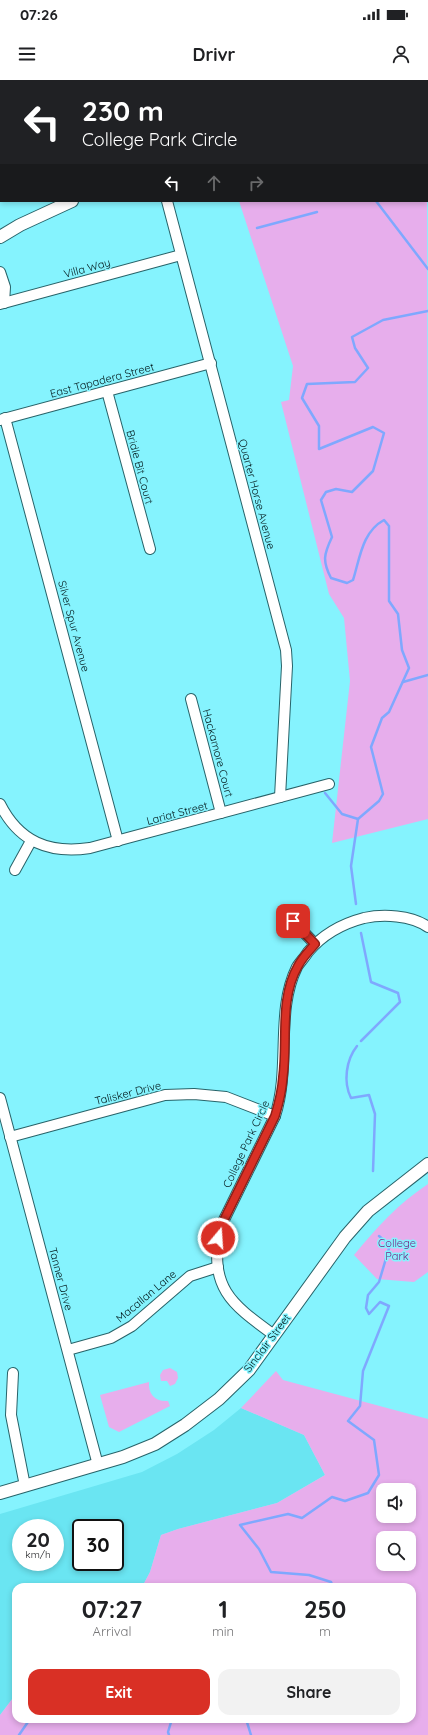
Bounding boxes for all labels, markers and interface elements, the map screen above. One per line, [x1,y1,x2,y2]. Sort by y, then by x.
text: 07:26 [20,5,58,24]
icon: menu [16,43,38,65]
text: Drivr [193,43,235,66]
icon: person [390,43,412,65]
text: 230 m [82,93,164,128]
icon: left [16,96,68,148]
text: College Park Circle [82,128,237,151]
icon: left [161,172,183,194]
icon: ahead [203,172,225,194]
icon: right [245,172,267,194]
street label: Villa Way [62,255,112,281]
street label: East Tapadera Street [48,359,156,401]
street label: Bridle Bit Court [123,428,157,506]
street label: Quarter Horse Avenue [236,437,278,551]
street label: Silver Spur Avenue [55,579,93,673]
street label: Hackamore Court [199,707,237,799]
street label: Lariat Street [145,798,209,828]
pin [276,904,310,938]
icon: arrive [282,910,304,932]
street label: Talisker Drive [93,1078,163,1108]
street label: College Park Circle [220,1098,272,1190]
position arrow [197,1217,239,1259]
park label: College Park [378,1236,416,1263]
street label: Tanner Drive [46,1246,76,1312]
street label: Macallan Lane [113,1267,179,1325]
street label: Sinclair Street [241,1311,294,1375]
map controls [376,1483,416,1571]
button: sound [376,1483,416,1523]
speed limit sign: 30 [72,1519,124,1571]
text: 20 [26,1527,50,1552]
button: search [376,1531,416,1571]
text: km/h [25,1548,51,1561]
text: 07:27 [82,1594,142,1624]
text: 1 [218,1594,228,1624]
text: 250 [304,1594,346,1624]
text: Arrival [93,1623,131,1639]
text: min [212,1623,234,1639]
text: m [319,1623,331,1639]
button: Exit [28,1669,210,1715]
button: Share [218,1669,400,1715]

